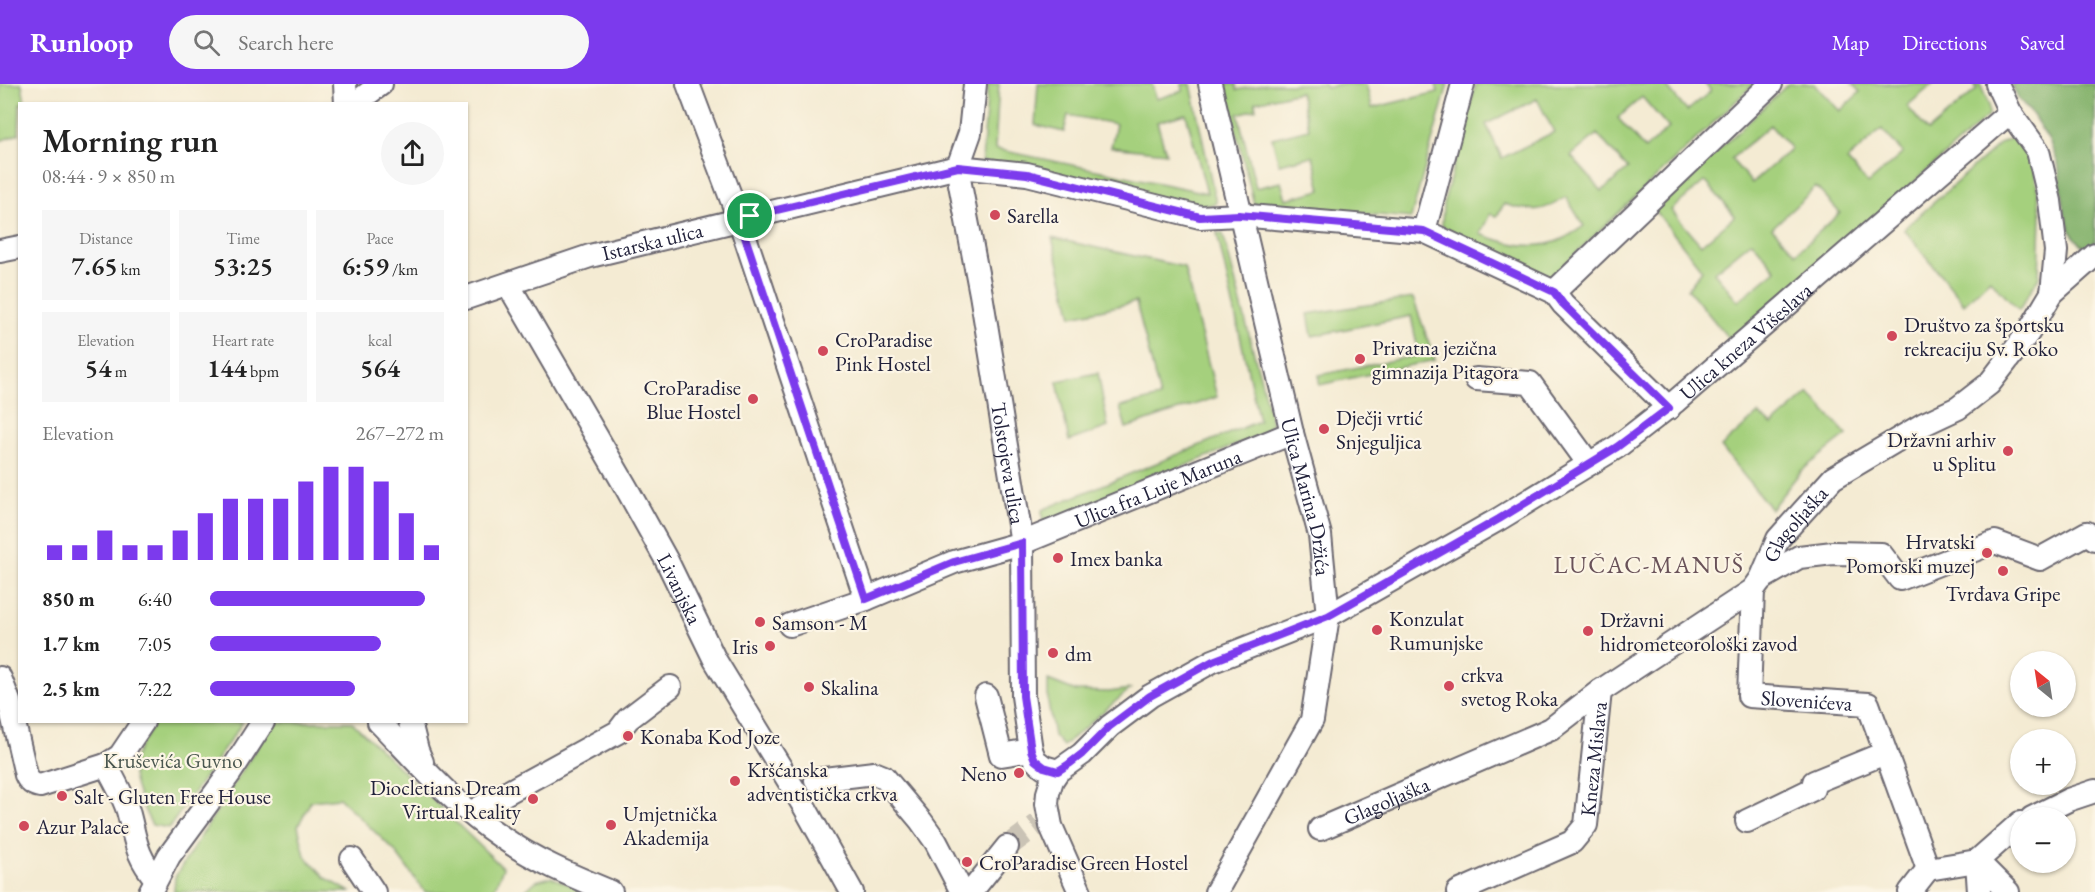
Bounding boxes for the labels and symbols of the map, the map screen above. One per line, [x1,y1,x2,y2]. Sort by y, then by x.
pin [724,190,775,241]
place label: Sarella [1007,202,1059,229]
marker: Sarella [988,208,1002,222]
street label: Istarska ulica [599,216,706,266]
street label: Ulica kneza Višeslava [1673,276,1818,406]
place label: Društvo za športsku rekreaciju Sv. Roko [1904,311,2064,362]
place label: CroParadise Pink Hostel [835,326,932,377]
marker: Društvo za športsku rekreaciju Sv. Roko [1885,329,1899,343]
place label: Privatna jezična gimnazija Pitagora [1372,334,1519,385]
marker: CroParadise Pink Hostel [816,344,830,358]
marker: Privatna jezična gimnazija Pitagora [1353,352,1367,366]
place label: CroParadise Blue Hostel [644,374,741,425]
marker: CroParadise Blue Hostel [746,392,760,406]
street label: Tolstojeva ulica [986,400,1032,527]
place label: Dječji vrtić Snjeguljica [1336,404,1423,455]
street label: Ulica Marina Držića [1275,415,1337,577]
marker: Dječji vrtić Snjeguljica [1317,422,1331,436]
place label: Državni arhiv u Splitu [1887,426,1997,477]
street label: Ulica fra Luje Maruna [1070,441,1246,534]
marker: Državni arhiv u Splitu [2001,444,2015,458]
street label: Glagoljaška [1756,479,1834,566]
place label: Hrvatski Pomorski muzej [1846,528,1975,579]
place label: Imex banka [1070,545,1163,572]
marker: Hrvatski Pomorski muzej [1980,546,1994,560]
street label: Livanjska [652,548,709,629]
district label: LUČAC-MANUŠ [1554,549,1744,580]
marker: Imex banka [1051,551,1065,565]
marker: Tvrđava Gripe [1996,564,2010,578]
place label: Tvrđava Gripe [1946,580,2060,607]
place label: Konzulat Rumunjske [1389,605,1483,656]
place label: Državni hidrometeorološki zavod [1600,606,1798,657]
place label: Samson - M [772,609,868,636]
marker: Samson - M [753,615,767,629]
marker: Konzulat Rumunjske [1370,623,1384,637]
marker: Državni hidrometeorološki zavod [1581,624,1595,638]
place label: Iris [732,633,758,660]
marker: Iris [763,639,777,653]
place label: dm [1065,640,1092,667]
marker: dm [1046,646,1060,660]
north arrow [2010,651,2076,717]
place label: crkva svetog Roka [1461,661,1559,712]
place label: Skalina [821,674,879,701]
marker: crkva svetog Roka [1442,679,1456,693]
marker: Skalina [802,680,816,694]
street label: Slovenićeva [1760,683,1854,716]
street label: Kneza Mislava [1573,700,1612,818]
place label: Konaba Kod Joze [640,723,780,750]
marker: Konaba Kod Joze [621,729,635,743]
park label: Kruševića Guvno [103,747,243,774]
place label: Kršćanska adventistička crkva [747,756,898,807]
place label: Neno [961,760,1007,787]
marker: Neno [1012,766,1026,780]
street label: Glagoljaška [1339,770,1434,831]
place label: Diocletians Dream Virtual Reality [370,774,522,825]
marker: Kršćanska adventistička crkva [728,774,742,788]
place label: Salt - Gluten Free House [74,783,271,810]
marker: Salt - Gluten Free House [55,789,69,803]
marker: Diocletians Dream Virtual Reality [526,792,540,806]
place label: Umjetnička Akademija [622,800,718,851]
place label: Azur Palace [35,813,129,840]
marker: Umjetnička Akademija [604,818,618,832]
marker: Azur Palace [17,819,31,833]
place label: CroParadise Green Hostel [979,849,1188,876]
marker: CroParadise Green Hostel [960,855,974,869]

